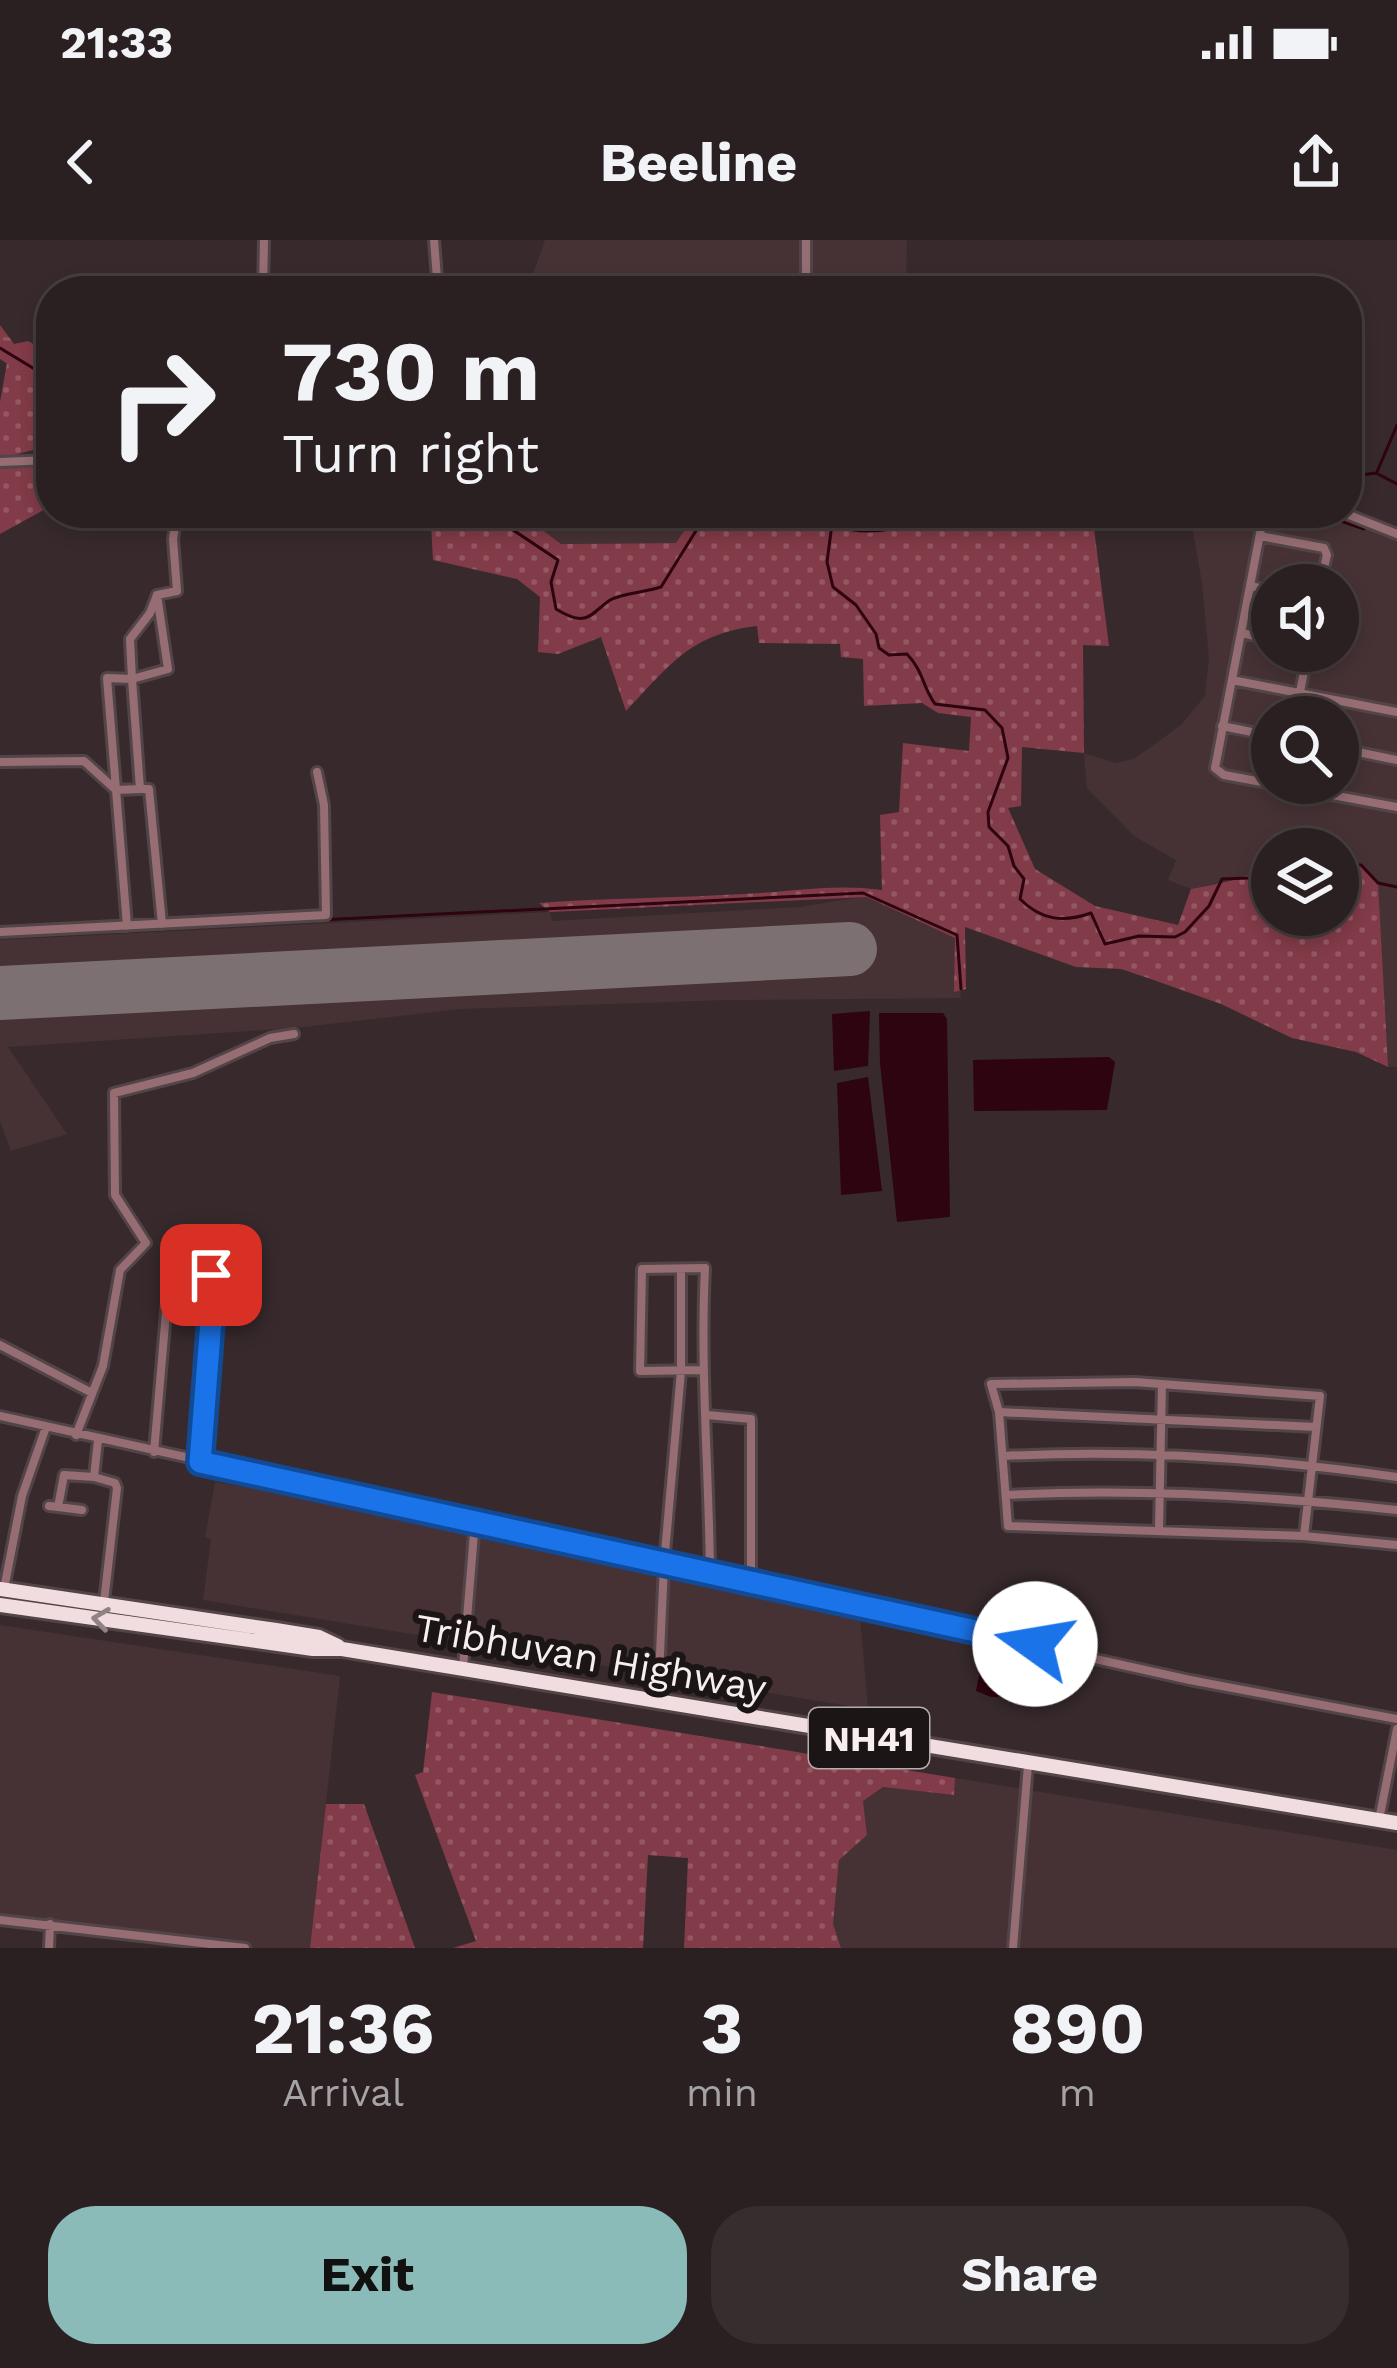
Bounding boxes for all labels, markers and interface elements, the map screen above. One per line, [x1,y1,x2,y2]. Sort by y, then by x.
text: 21:33 [60,16,173,69]
icon: back [48,129,114,195]
icon: share [1283,129,1349,195]
text: Beeline [600,131,797,194]
text: 730 m [282,322,540,420]
icon: right [84,324,240,480]
text: Turn right [282,422,539,485]
map controls [1251,564,1359,936]
button: sound [1251,564,1359,672]
button: search [1251,696,1359,804]
button: layers [1251,828,1359,936]
pin [160,1224,262,1326]
icon: arrive [178,1242,244,1308]
position arrow [972,1581,1098,1707]
street label: Tribhuvan Highway [412,1604,770,1711]
one-way arrow [92,1607,111,1633]
road number: NH41 [809,1708,929,1768]
text: 21:36 [252,1986,434,2070]
text: 3 [701,1986,743,2070]
text: 890 [1009,1986,1145,2070]
text: Arrival [282,2070,404,2115]
text: min [686,2070,758,2115]
text: m [1059,2070,1096,2115]
button: Exit [48,2206,687,2344]
button: Share [711,2206,1349,2344]

